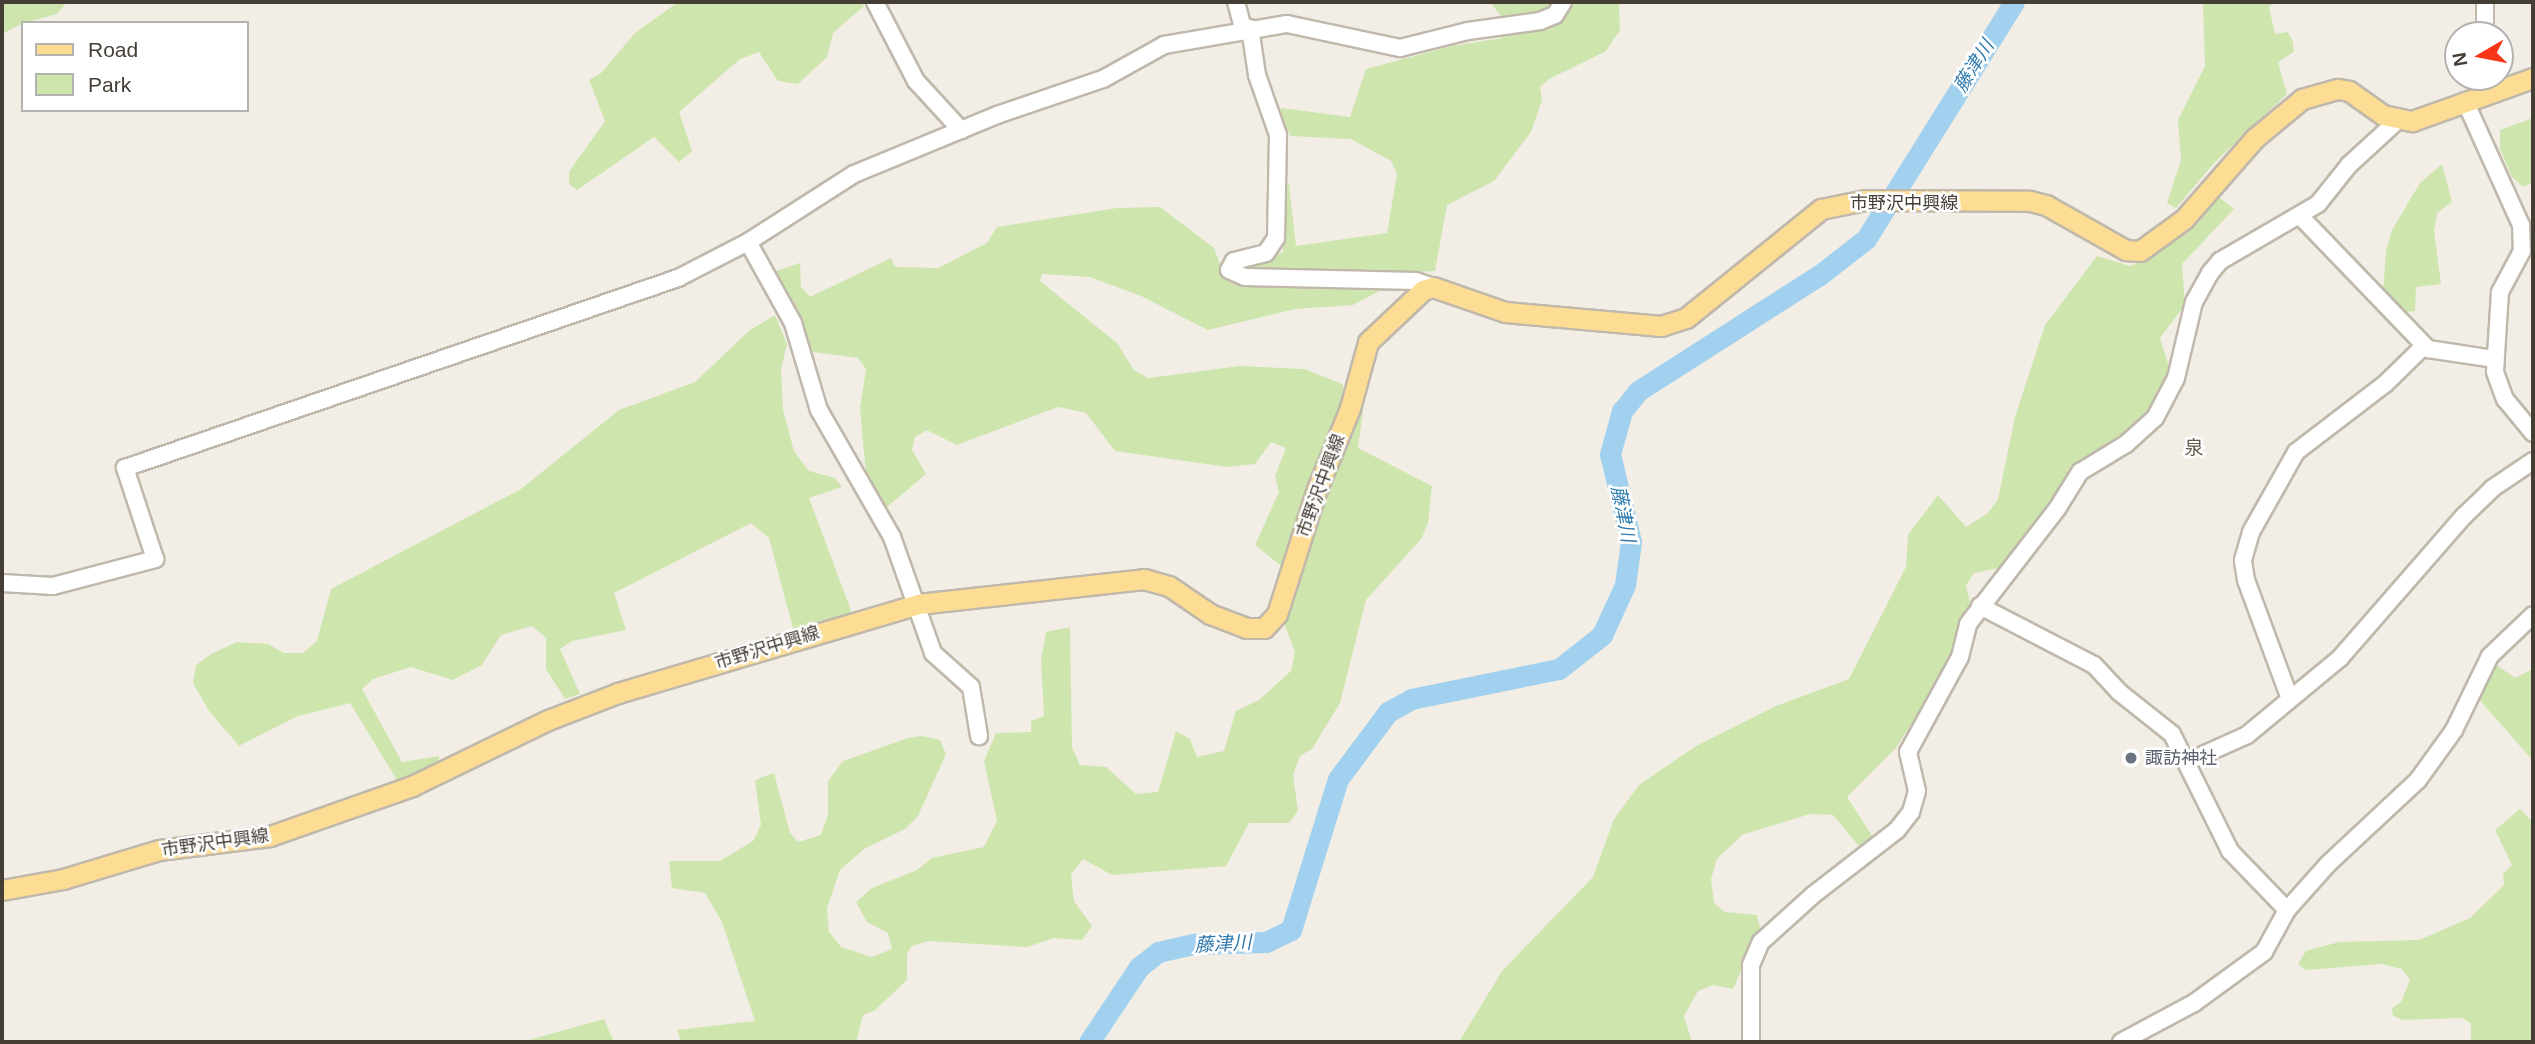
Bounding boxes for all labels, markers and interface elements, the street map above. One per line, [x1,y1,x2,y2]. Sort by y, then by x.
legend [21,21,248,112]
north arrow [2444,21,2514,91]
water label: 藤津川 [1949,36,1999,96]
text: Road [88,38,138,61]
text: N [2448,51,2471,68]
text: Park [88,73,131,96]
street label: 市野沢中興線 [1850,192,1958,214]
street label: 市野沢中興線 [1292,432,1350,540]
district label: 泉 [2185,437,2203,459]
water label: 藤津川 [1606,484,1640,544]
street label: 市野沢中興線 [712,622,822,674]
place label: 諏訪神社 [2145,747,2217,769]
marker: 諏訪神社 [2123,750,2139,766]
street label: 市野沢中興線 [160,825,270,861]
water label: 藤津川 [1194,931,1252,957]

